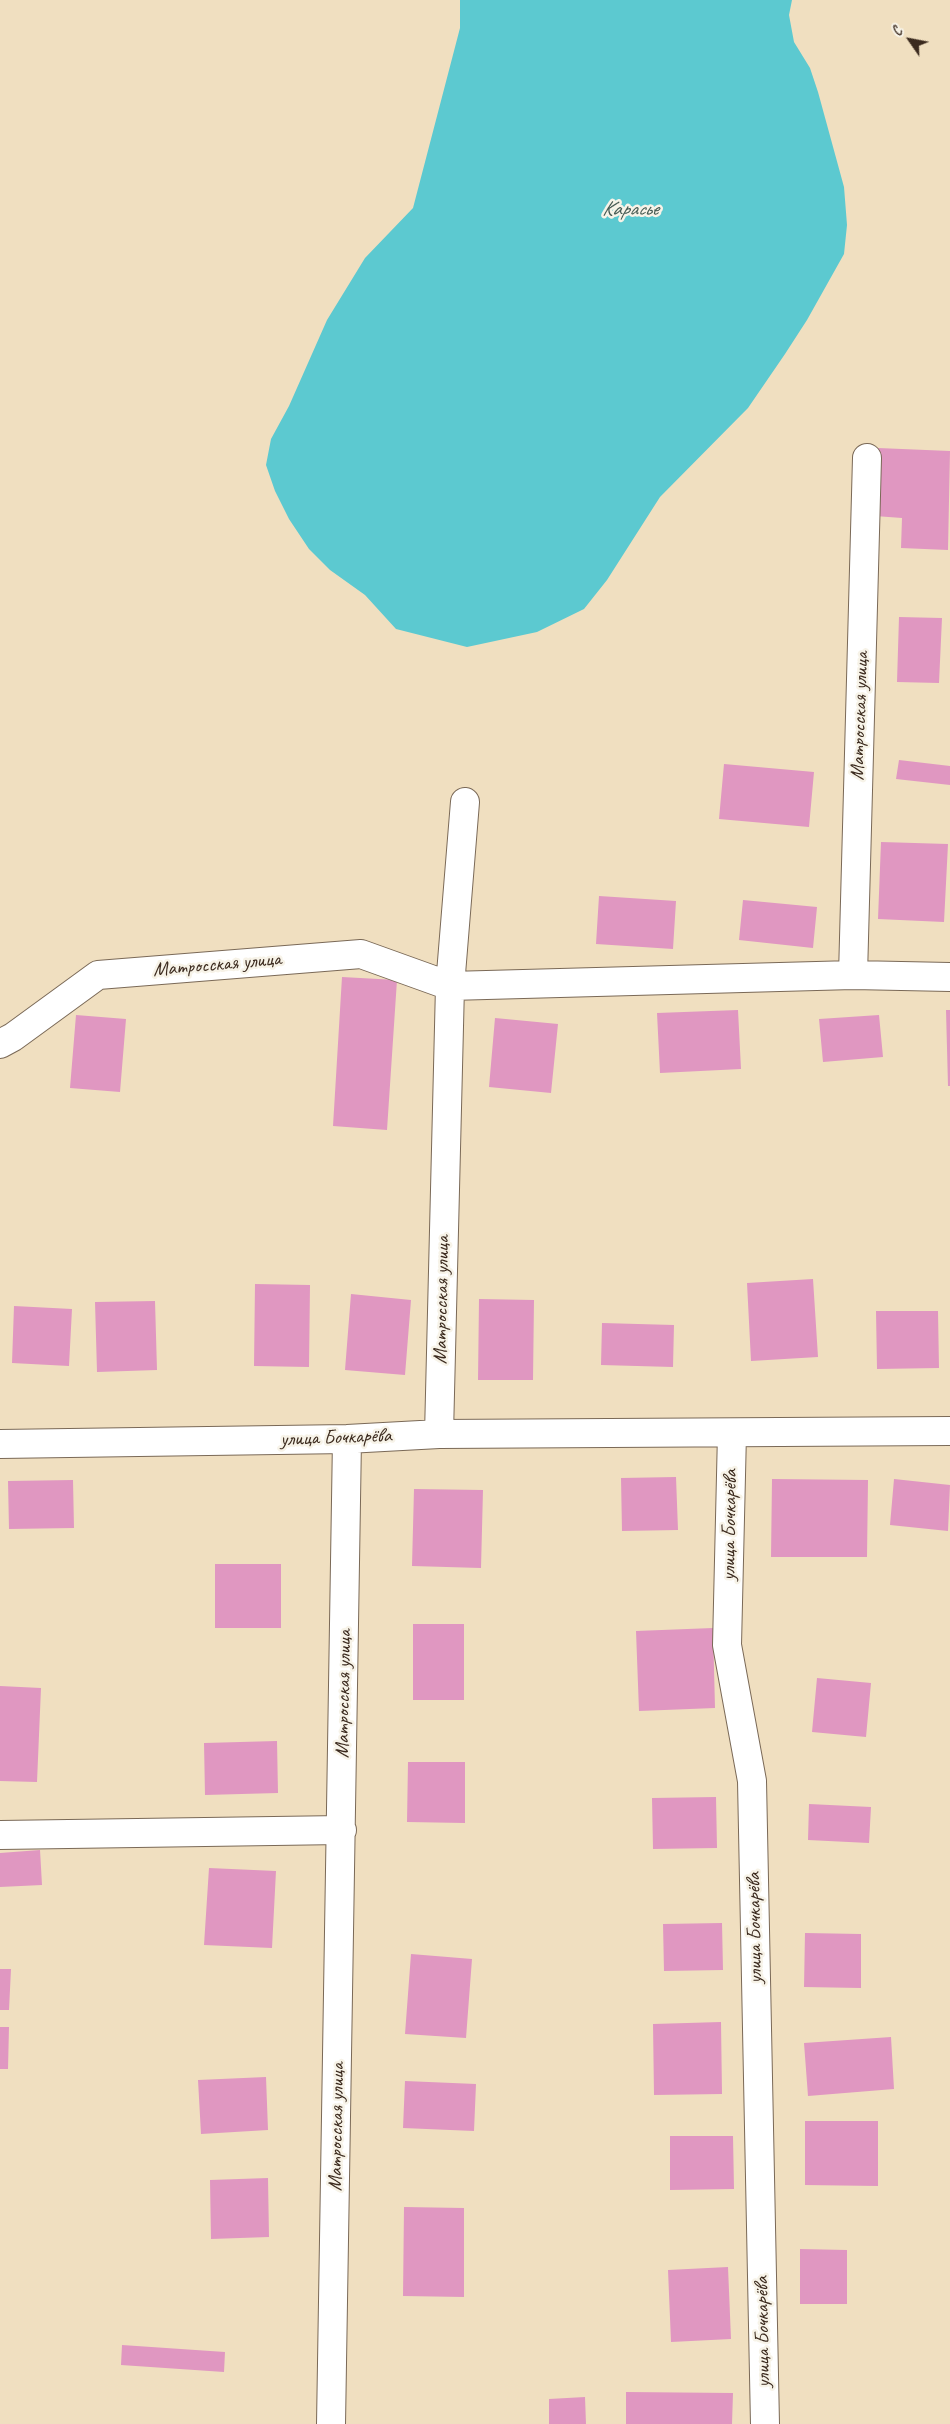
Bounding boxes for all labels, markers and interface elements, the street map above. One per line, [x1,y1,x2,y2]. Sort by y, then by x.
north arrow [885,15,935,65]
text: С [888,24,906,39]
water label: Карасье [602,196,658,222]
street label: Матросская улица [846,651,874,781]
street label: Матросская улица [152,947,282,983]
street label: Матросская улица [429,1236,455,1364]
street label: улица Бочкарёва [280,1424,392,1452]
street label: улица Бочкарёва [717,1469,743,1581]
street label: Матросская улица [331,1630,357,1758]
street label: улица Бочкарёва [742,1872,768,1984]
street label: Матросская улица [324,2063,350,2191]
street label: улица Бочкарёва [750,2276,776,2388]

